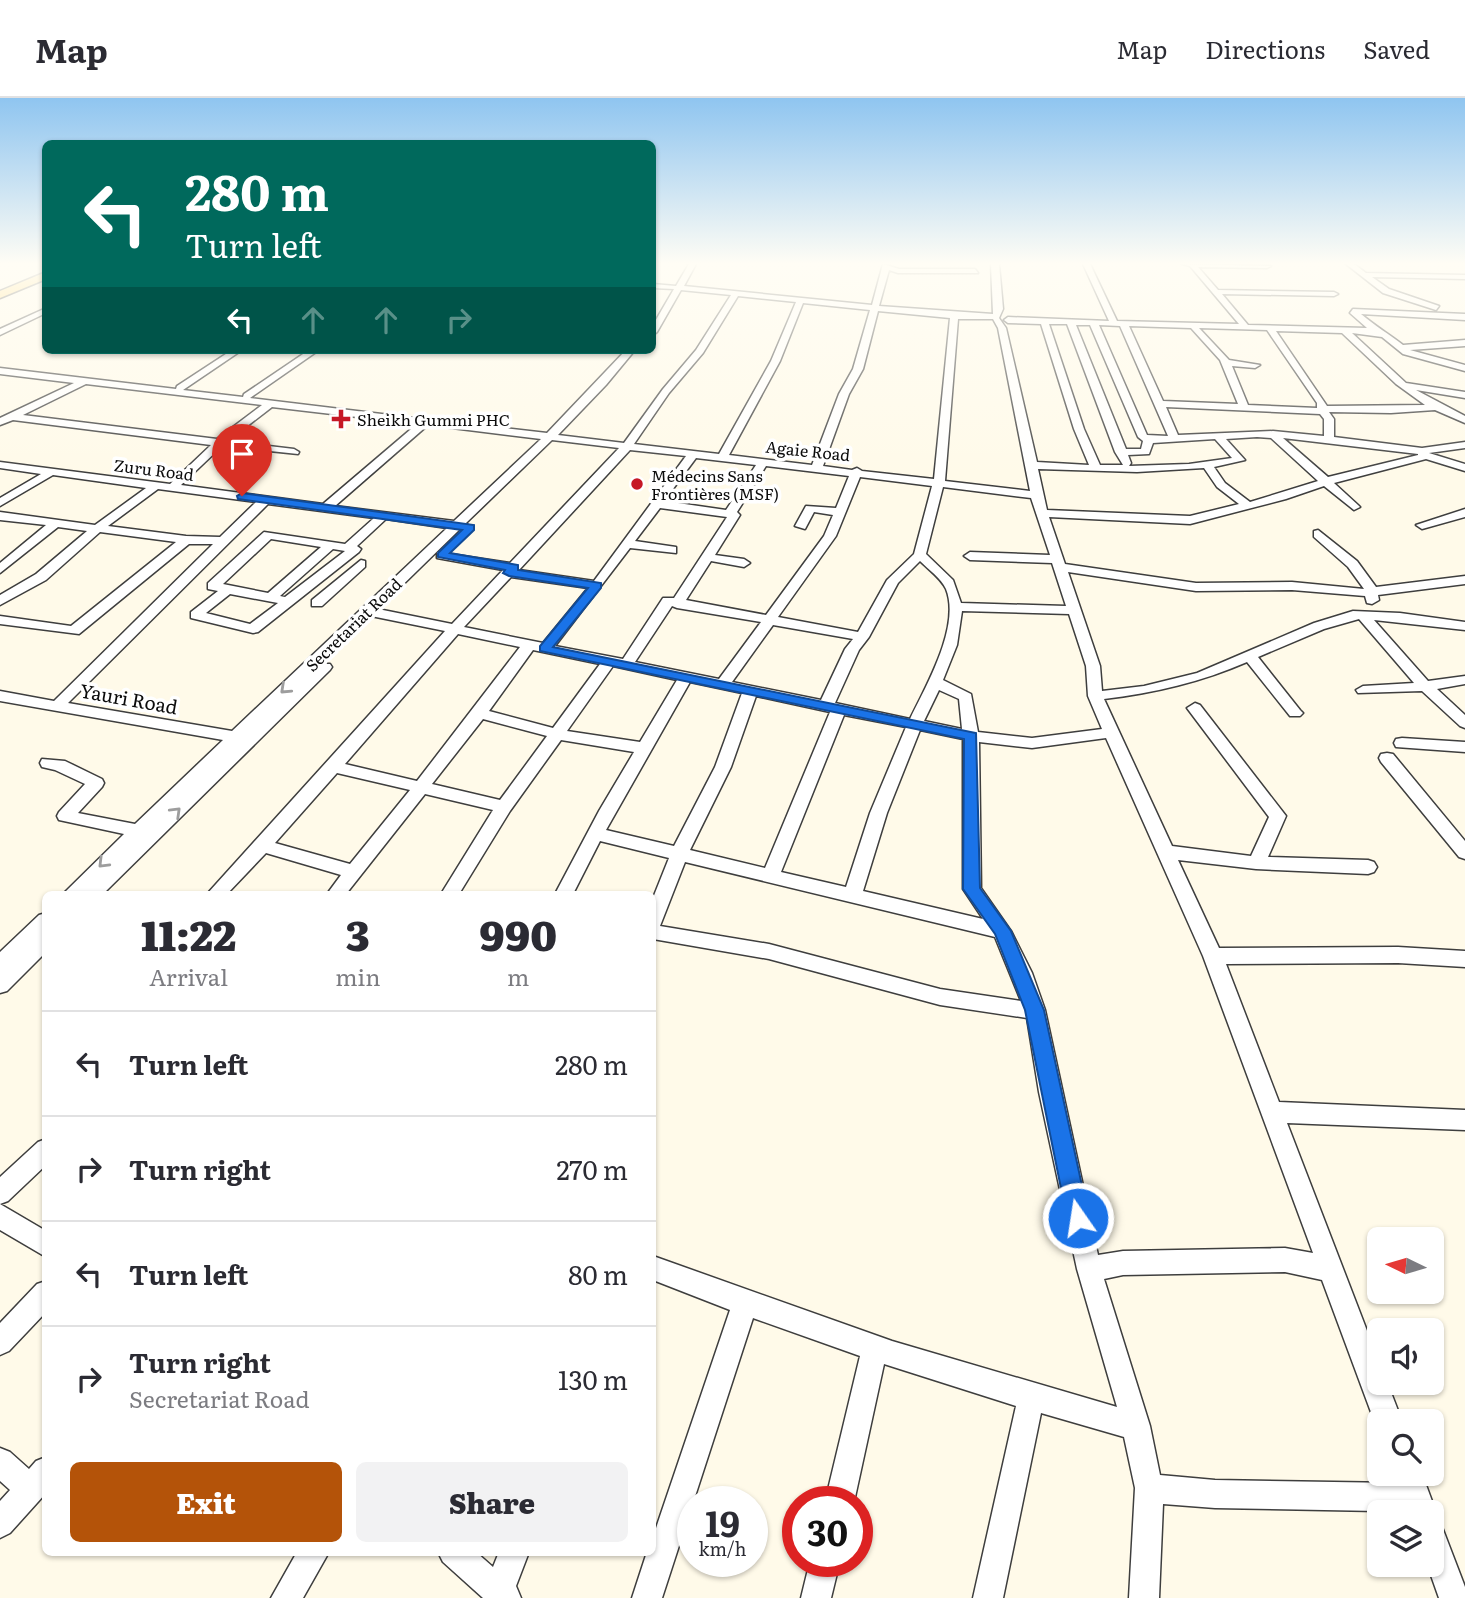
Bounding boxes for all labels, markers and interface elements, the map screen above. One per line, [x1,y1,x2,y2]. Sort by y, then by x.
text: Map [35,24,108,73]
text: Map [1116,31,1167,66]
text: Directions [1205,31,1325,66]
text: Saved [1363,31,1430,66]
text: 280 m [185,153,329,226]
icon: left [70,168,161,259]
text: Turn left [185,220,322,268]
icon: left [221,301,259,339]
icon: ahead [294,301,332,339]
icon: ahead [367,301,405,339]
icon: right [440,301,478,339]
place label: Sheikh Gummi PHC [357,407,510,431]
marker: Sheikh Gummi PHC [331,409,351,429]
pin [212,424,272,496]
street label: Agaie Road [765,434,852,466]
icon: arrive [223,435,261,473]
street label: Zuru Road [113,452,195,486]
place label: Médecins Sans Frontières (MSF) [651,463,779,505]
marker: Médecins Sans Frontières (MSF) [629,476,645,492]
street label: Secretariat Road [299,572,407,676]
street label: Yauri Road [78,676,180,720]
one-way arrow [280,681,293,693]
one-way arrow [168,808,181,821]
one-way arrow [98,855,111,868]
text: 11:22 [141,902,236,964]
text: 3 [346,902,370,964]
text: 990 [479,902,557,964]
text: Arrival [149,959,228,993]
text: min [335,959,380,993]
text: m [507,959,529,993]
text: Turn left [129,1044,248,1083]
text: 280 m [555,1044,628,1083]
icon: left [70,1045,108,1083]
text: Turn right [129,1149,271,1188]
text: 270 m [556,1149,628,1188]
icon: right [70,1150,108,1188]
position arrow [1041,1181,1115,1255]
north arrow [1367,1227,1444,1304]
map controls [1367,1227,1444,1577]
text: Turn left [129,1254,248,1293]
text: 80 m [568,1254,628,1293]
icon: left [70,1255,108,1293]
button: sound [1367,1318,1444,1395]
text: Turn right [129,1342,271,1381]
text: 130 m [558,1359,628,1398]
icon: right [70,1360,108,1398]
text: Secretariat Road [129,1381,310,1415]
button: search [1367,1409,1444,1486]
button: Exit [70,1462,342,1542]
button: Share [356,1462,628,1542]
speed limit sign: 30 [782,1486,873,1577]
text: 19 [705,1496,740,1548]
button: layers [1367,1500,1444,1577]
text: km/h [699,1535,746,1562]

